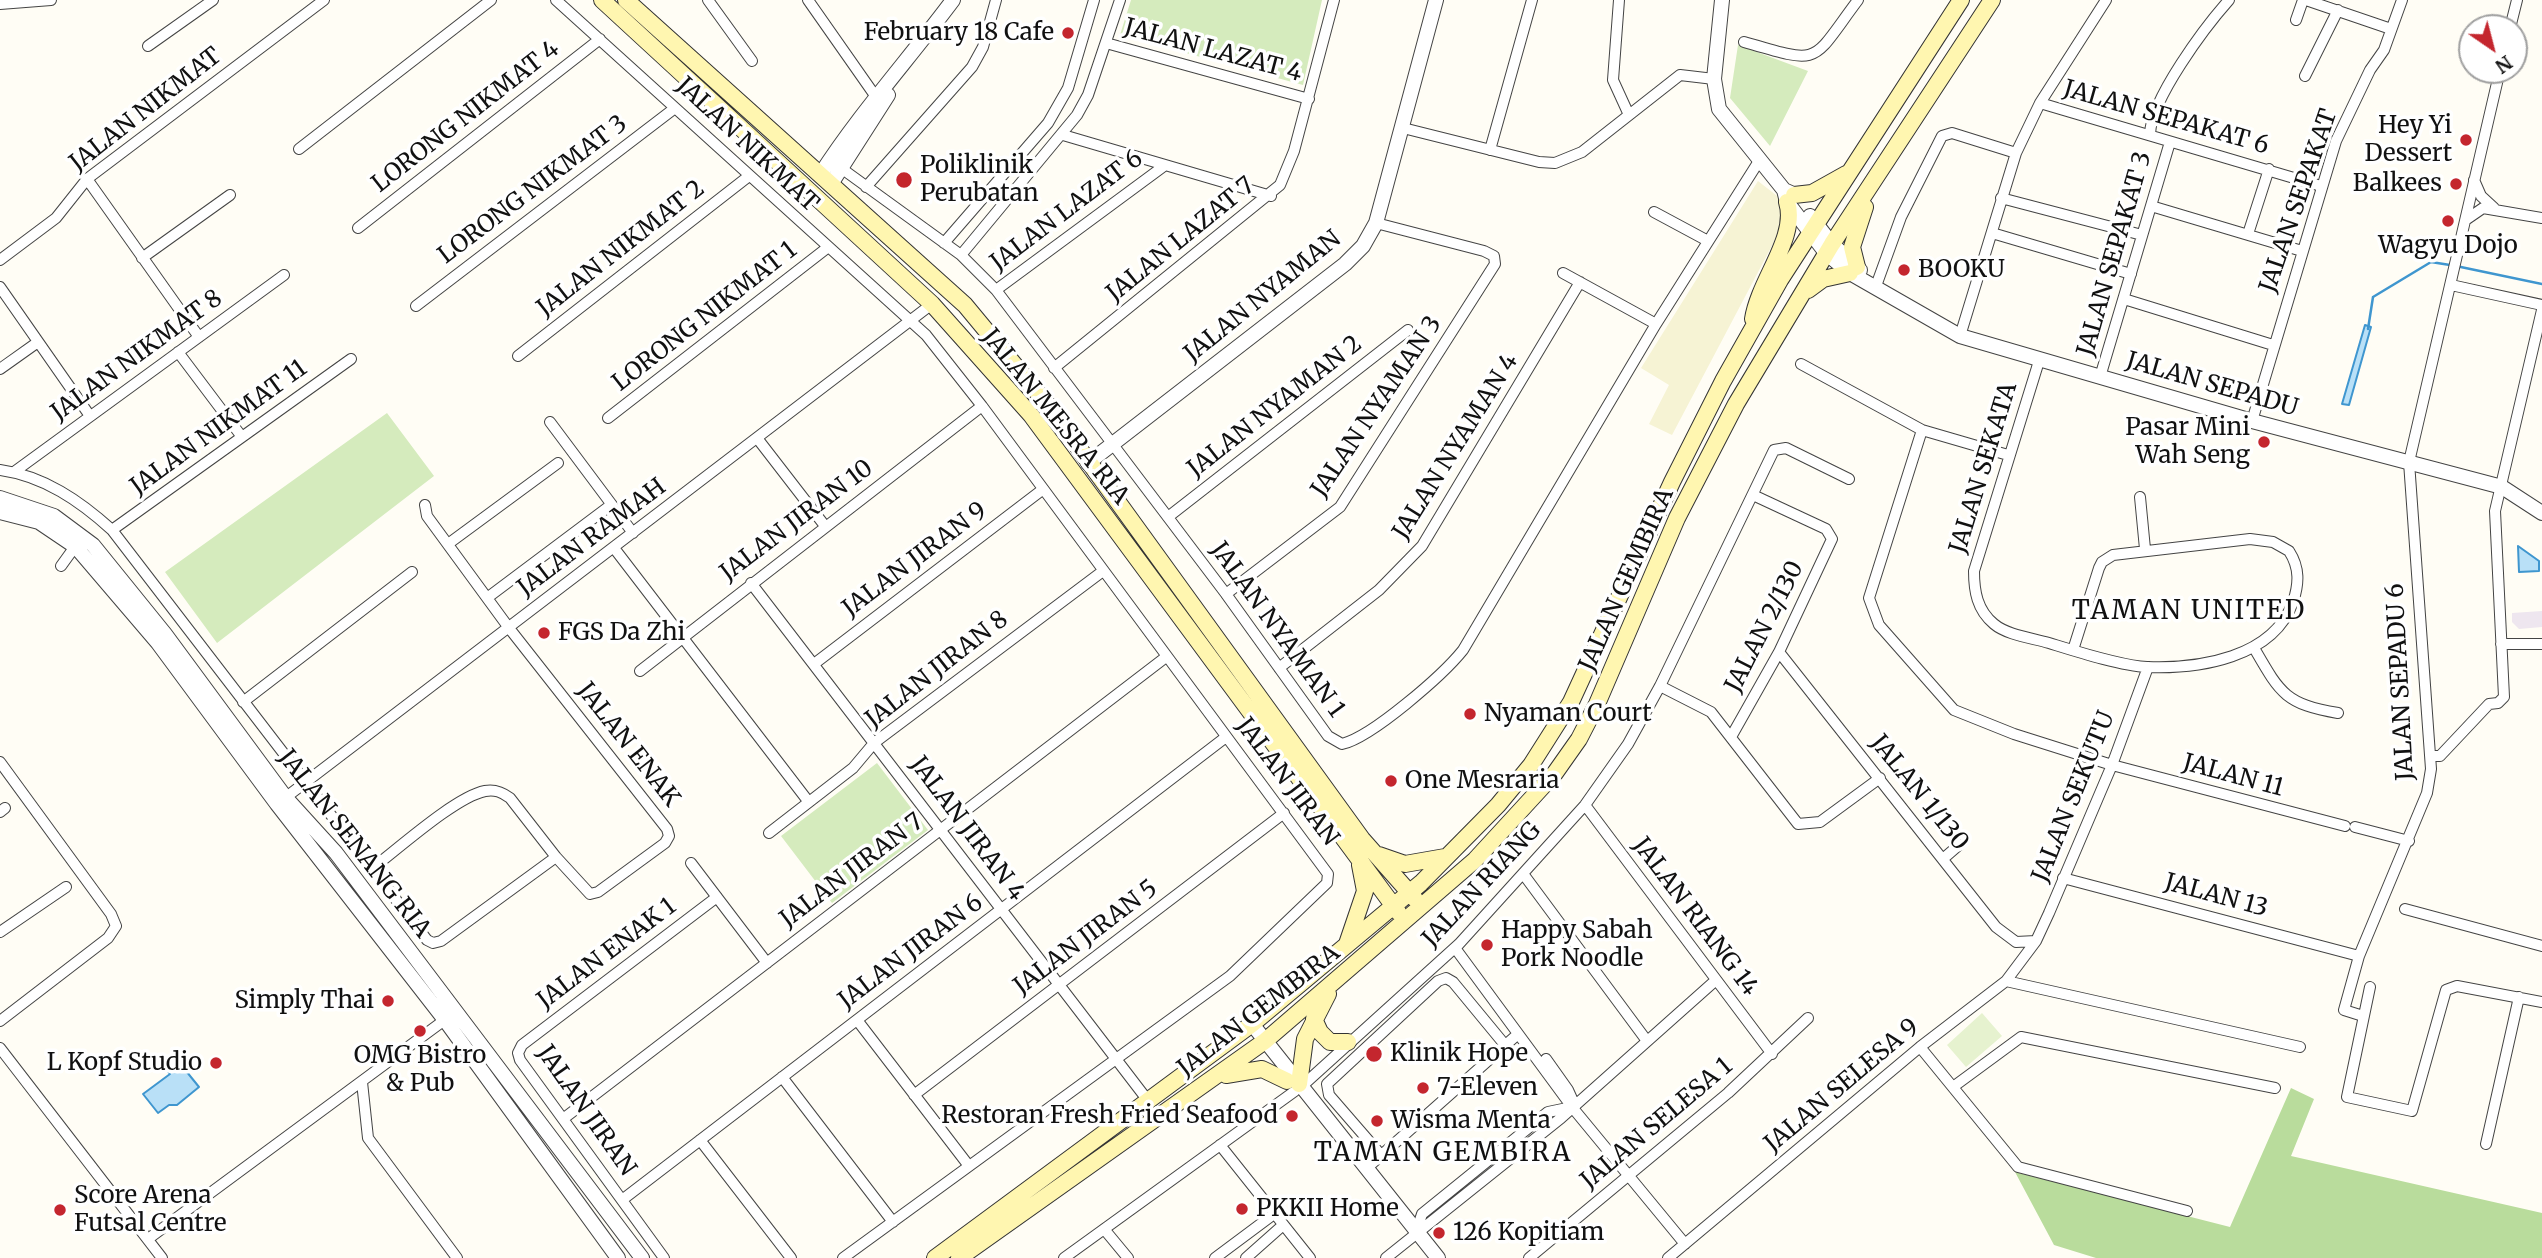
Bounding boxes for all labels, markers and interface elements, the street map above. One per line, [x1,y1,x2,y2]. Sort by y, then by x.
street label: JALAN LAZAT 4 [1121,13,1305,89]
north arrow [2458,14,2528,84]
place label: February 18 Cafe [864,19,1054,47]
marker: February 18 Cafe [1060,25,1076,41]
street label: LORONG NIKMAT 4 [367,35,565,199]
street label: JALAN NIKMAT [65,42,227,178]
text: N [2491,50,2517,79]
street label: JALAN NIKMAT [670,72,824,218]
street label: JALAN SEPAKAT 6 [2060,75,2272,161]
street label: JALAN SEPAKAT [2254,105,2344,297]
street label: LORONG NIKMAT 3 [433,110,633,270]
place label: Hey Yi Dessert [2364,112,2452,168]
marker: Hey Yi Dessert [2458,132,2474,148]
street label: JALAN LAZAT 6 [985,145,1149,277]
street label: JALAN SEPAKAT 3 [2072,148,2158,360]
place label: Poliklinik Perubatan [920,152,1039,208]
marker: Poliklinik Perubatan [894,170,914,190]
place label: Balkees [2353,170,2442,198]
street label: JALAN LAZAT 7 [1101,172,1261,308]
street label: JALAN NIKMAT 2 [532,175,710,323]
marker: Balkees [2448,176,2464,192]
marker: Wagyu Dojo [2440,213,2456,229]
street label: JALAN NYAMAN [1179,225,1347,369]
place label: Wagyu Dojo [2378,232,2518,260]
street label: LORONG NIKMAT 1 [607,236,803,398]
place label: BOOKU [1918,256,2005,284]
marker: BOOKU [1896,262,1912,278]
street label: JALAN NIKMAT 8 [46,284,228,428]
street label: JALAN NYAMAN 3 [1306,311,1448,503]
street label: JALAN MESRA RIA [975,323,1135,511]
street label: JALAN NYAMAN 2 [1182,330,1368,484]
street label: JALAN SEPADU [2123,347,2301,423]
street label: JALAN NYAMAN 4 [1387,349,1525,545]
street label: JALAN NIKMAT 11 [125,354,313,502]
street label: JALAN SEKATA [1944,379,2024,557]
place label: Pasar Mini Wah Seng [2125,414,2250,470]
marker: Pasar Mini Wah Seng [2256,434,2272,450]
street label: JALAN JIRAN 10 [715,454,879,588]
street label: JALAN RAMAH [512,473,672,603]
street label: JALAN GEMBIRA [1574,484,1680,676]
street label: JALAN JIRAN 9 [837,496,993,624]
street label: JALAN NYAMAN 1 [1204,537,1350,723]
street label: JALAN 2/130 [1720,557,1810,697]
street label: JALAN SEPADU 6 [2381,583,2421,781]
district label: TAMAN UNITED [2073,596,2305,628]
street label: JALAN JIRAN 8 [860,606,1014,734]
place label: FGS Da Zhi [558,619,685,647]
marker: FGS Da Zhi [536,625,552,641]
street label: JALAN ENAK [571,677,685,813]
place label: Nyaman Court [1484,700,1652,728]
marker: Nyaman Court [1462,706,1478,722]
street label: JALAN SEKUTU [2027,707,2121,887]
street label: JALAN JIRAN [1230,712,1344,852]
street label: JALAN 1/130 [1864,730,1974,856]
street label: JALAN SENANG RIA [272,744,436,944]
street label: JALAN 11 [2180,749,2286,803]
street label: JALAN JIRAN 4 [903,751,1031,907]
place label: One Mesraria [1405,767,1559,795]
marker: One Mesraria [1383,773,1399,789]
street label: JALAN JIRAN 7 [775,808,929,934]
street label: JALAN RIANG [1417,817,1547,953]
street label: JALAN RIANG 14 [1626,832,1764,1002]
street label: JALAN 13 [2161,868,2271,924]
street label: JALAN JIRAN 5 [1009,875,1163,1001]
street label: JALAN JIRAN 6 [833,888,989,1016]
street label: JALAN ENAK 1 [532,892,682,1016]
place label: Happy Sabah Pork Noodle [1501,917,1653,973]
marker: Happy Sabah Pork Noodle [1479,937,1495,953]
street label: JALAN GEMBIRA [1172,939,1346,1083]
place label: Simply Thai [234,987,374,1015]
marker: Simply Thai [380,993,396,1009]
street label: JALAN SELESA 9 [1759,1013,1925,1159]
marker: OMG Bistro & Pub [412,1023,428,1039]
street label: JALAN JIRAN [530,1040,642,1182]
place label: Klinik Hope [1390,1040,1528,1068]
place label: OMG Bistro & Pub [354,1042,486,1098]
marker: Klinik Hope [1364,1044,1384,1064]
place label: L Kopf Studio [47,1049,202,1077]
street label: JALAN SELESA 1 [1575,1052,1739,1196]
marker: L Kopf Studio [208,1055,224,1071]
place label: 7-Eleven [1437,1074,1538,1102]
marker: 7-Eleven [1415,1080,1431,1096]
place label: Restoran Fresh Fried Seafood [941,1102,1278,1130]
place label: Wisma Menta [1391,1107,1551,1135]
marker: Restoran Fresh Fried Seafood [1284,1108,1300,1124]
marker: Wisma Menta [1369,1113,1385,1129]
district label: TAMAN GEMBIRA [1315,1138,1571,1170]
place label: Score Arena Futsal Centre [74,1182,227,1238]
place label: PKKII Home [1256,1195,1399,1223]
marker: PKKII Home [1234,1201,1250,1217]
marker: Score Arena Futsal Centre [52,1202,68,1218]
place label: 126 Kopitiam [1453,1219,1604,1247]
marker: 126 Kopitiam [1431,1225,1447,1241]

